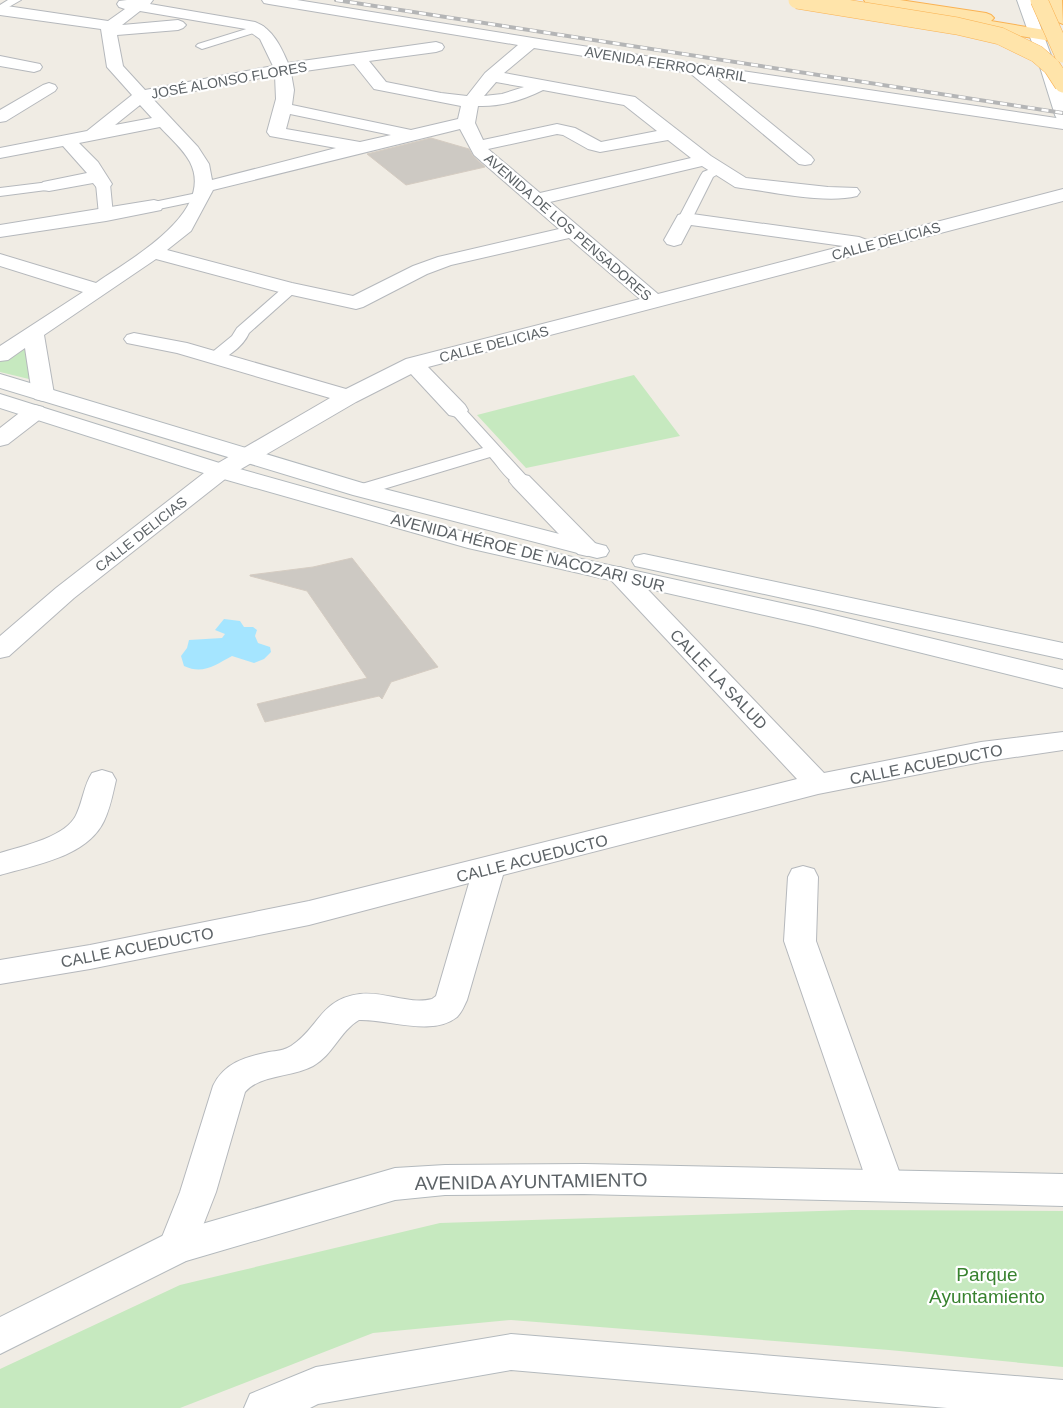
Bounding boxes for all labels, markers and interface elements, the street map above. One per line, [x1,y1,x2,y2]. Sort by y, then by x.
street label: AVENIDA FERROCARRIL [584,43,748,85]
street label: JOSÉ ALONSO FLORES [150,58,308,102]
street label: AVENIDA DE LOS PENSADORES [481,150,655,304]
street label: CALLE DELICIAS [830,219,942,263]
street label: CALLE DELICIAS [438,323,550,365]
street label: CALLE DELICIAS [92,493,190,575]
street label: AVENIDA HÉROE DE NACOZARI SUR [389,509,667,595]
street label: CALLE LA SALUD [667,626,770,733]
street label: CALLE ACUEDUCTO [848,741,1004,788]
street label: CALLE ACUEDUCTO [455,831,610,886]
street label: CALLE ACUEDUCTO [59,924,215,971]
street label: AVENIDA AYUNTAMIENTO [414,1169,648,1194]
park label: Parque Ayuntamiento [929,1264,1045,1307]

